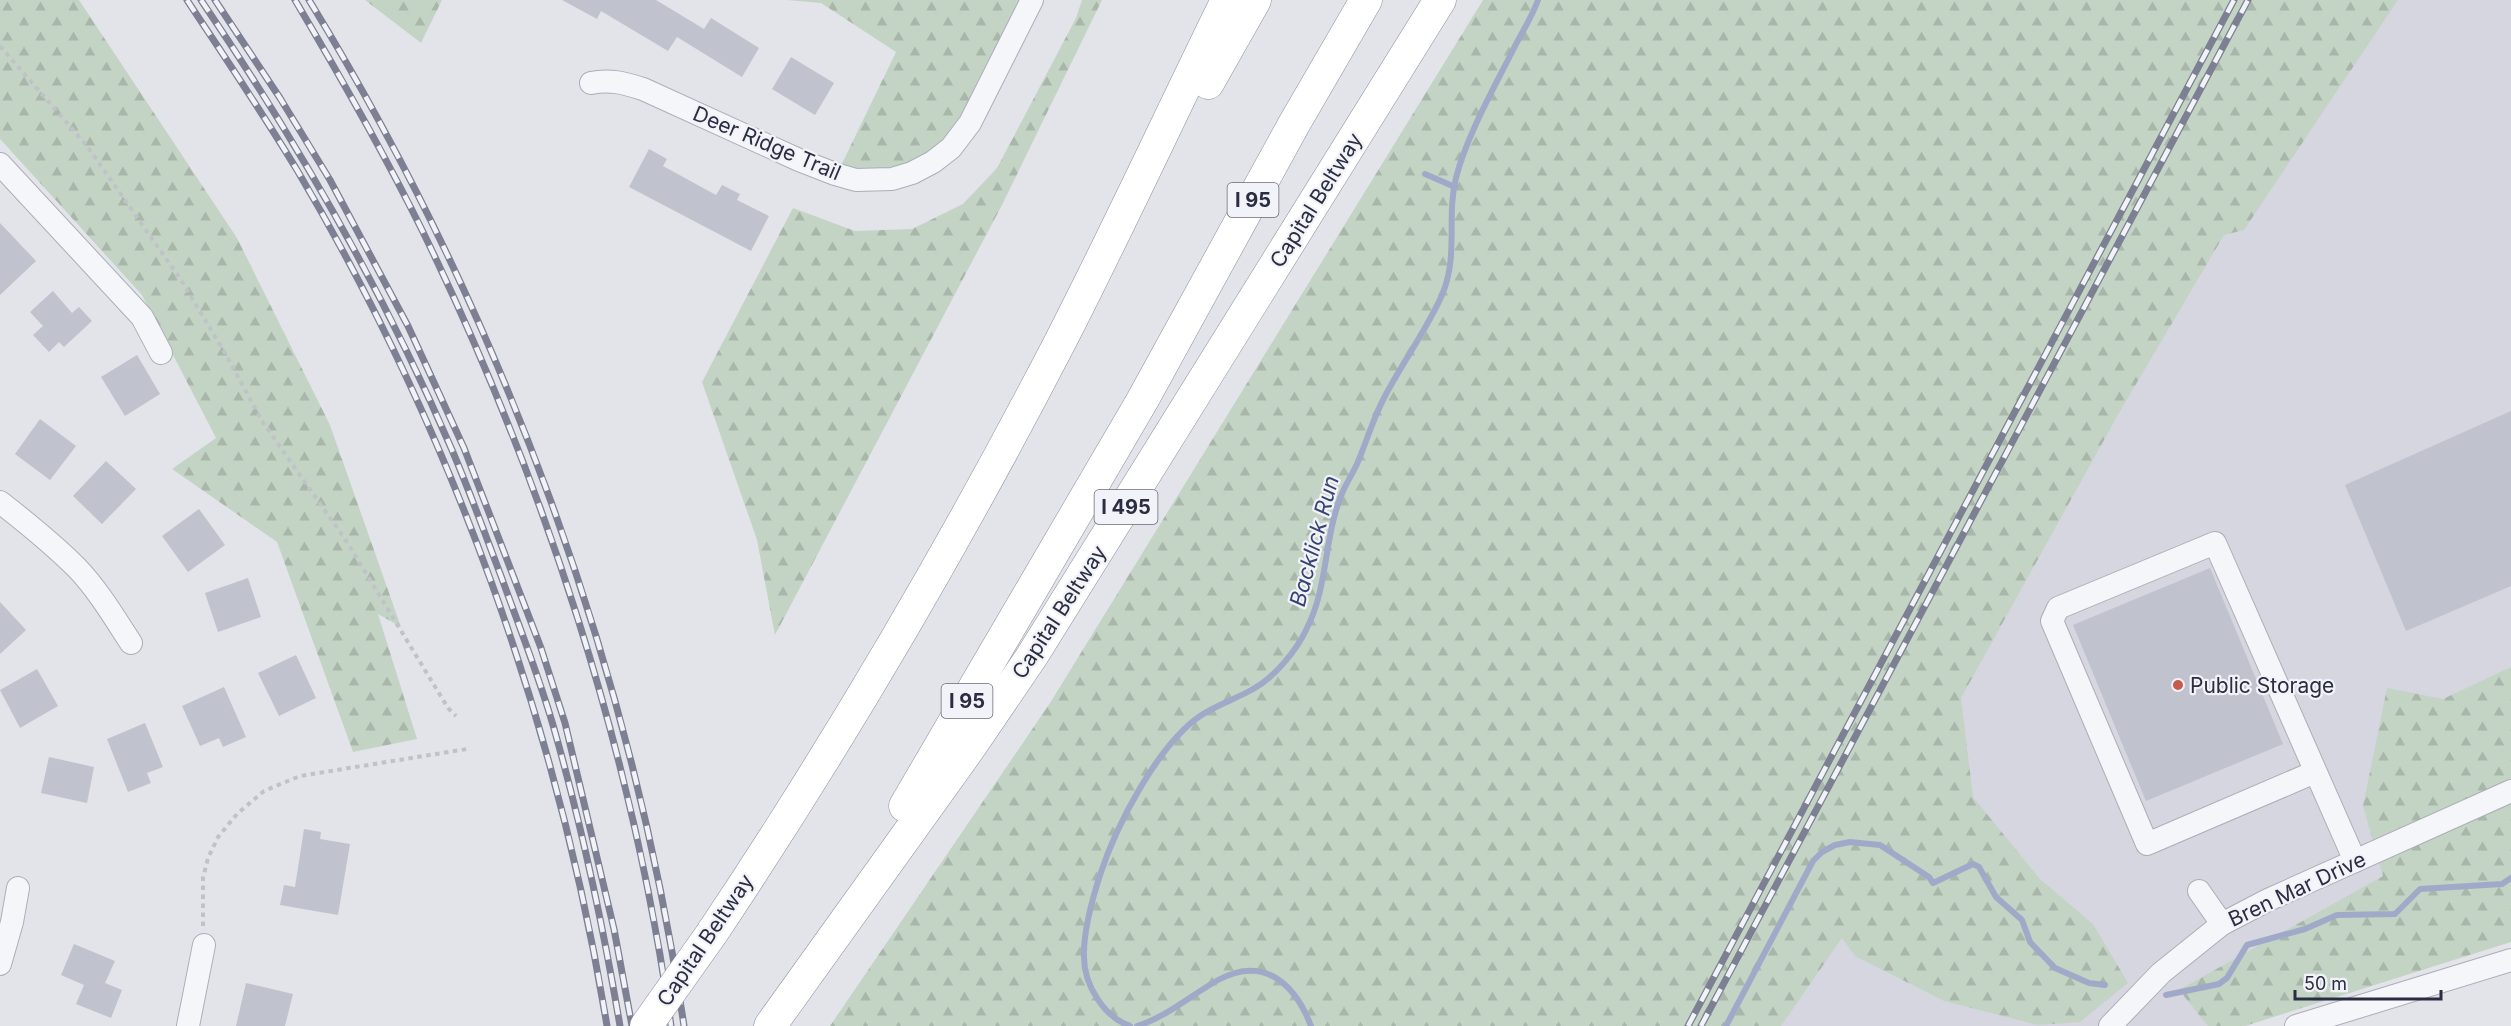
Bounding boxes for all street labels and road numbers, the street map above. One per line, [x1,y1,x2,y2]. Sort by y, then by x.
street label: Deer Ridge Trail [689,101,845,185]
street label: Capital Beltway [1265,128,1367,272]
road number: I 95 [1228,183,1278,217]
road number: I 495 [1094,490,1158,524]
street label: Capital Beltway [1007,541,1111,683]
road number: I 95 [942,684,992,718]
street label: Bren Mar Drive [2224,846,2370,932]
street label: Capital Beltway [652,869,758,1011]

